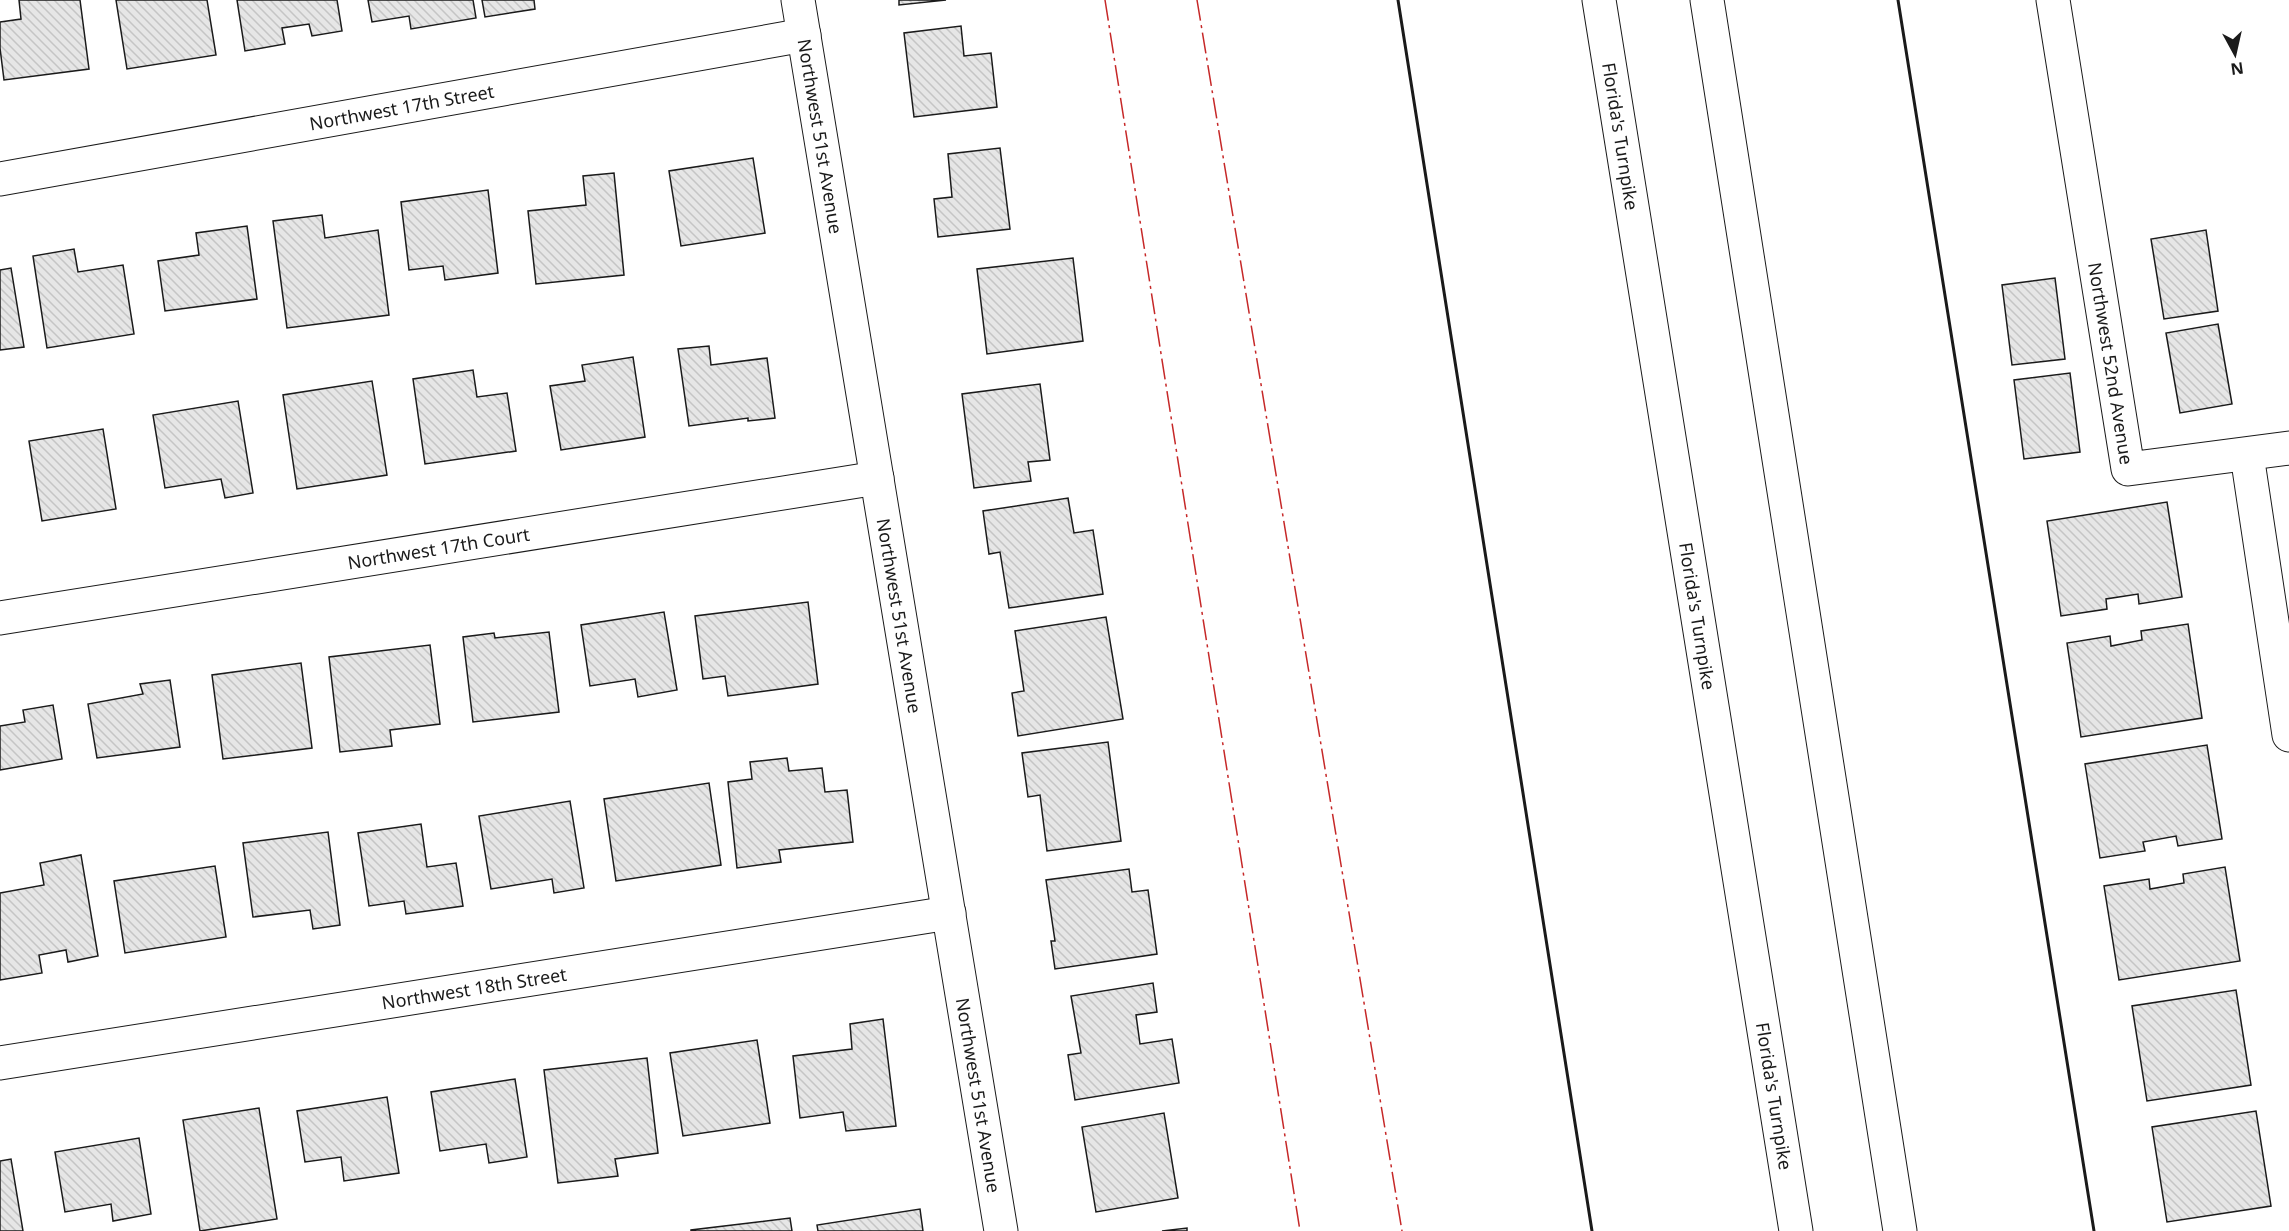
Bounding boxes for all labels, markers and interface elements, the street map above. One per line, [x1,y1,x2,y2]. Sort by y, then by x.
north arrow [2205,24,2265,84]
street label: Northwest 51st Avenue [793,37,848,236]
text: N [2229,57,2245,81]
street label: Florida's Turnpike [1597,61,1644,212]
street label: Northwest 17th Street [307,79,496,135]
street label: Northwest 52nd Avenue [2083,261,2139,466]
street label: Northwest 51st Avenue [872,516,927,715]
street label: Northwest 17th Court [346,522,532,574]
street label: Florida's Turnpike [1674,541,1721,692]
street label: Northwest 18th Street [380,962,569,1015]
street label: Northwest 51st Avenue [951,996,1007,1195]
street label: Florida's Turnpike [1751,1021,1798,1172]

